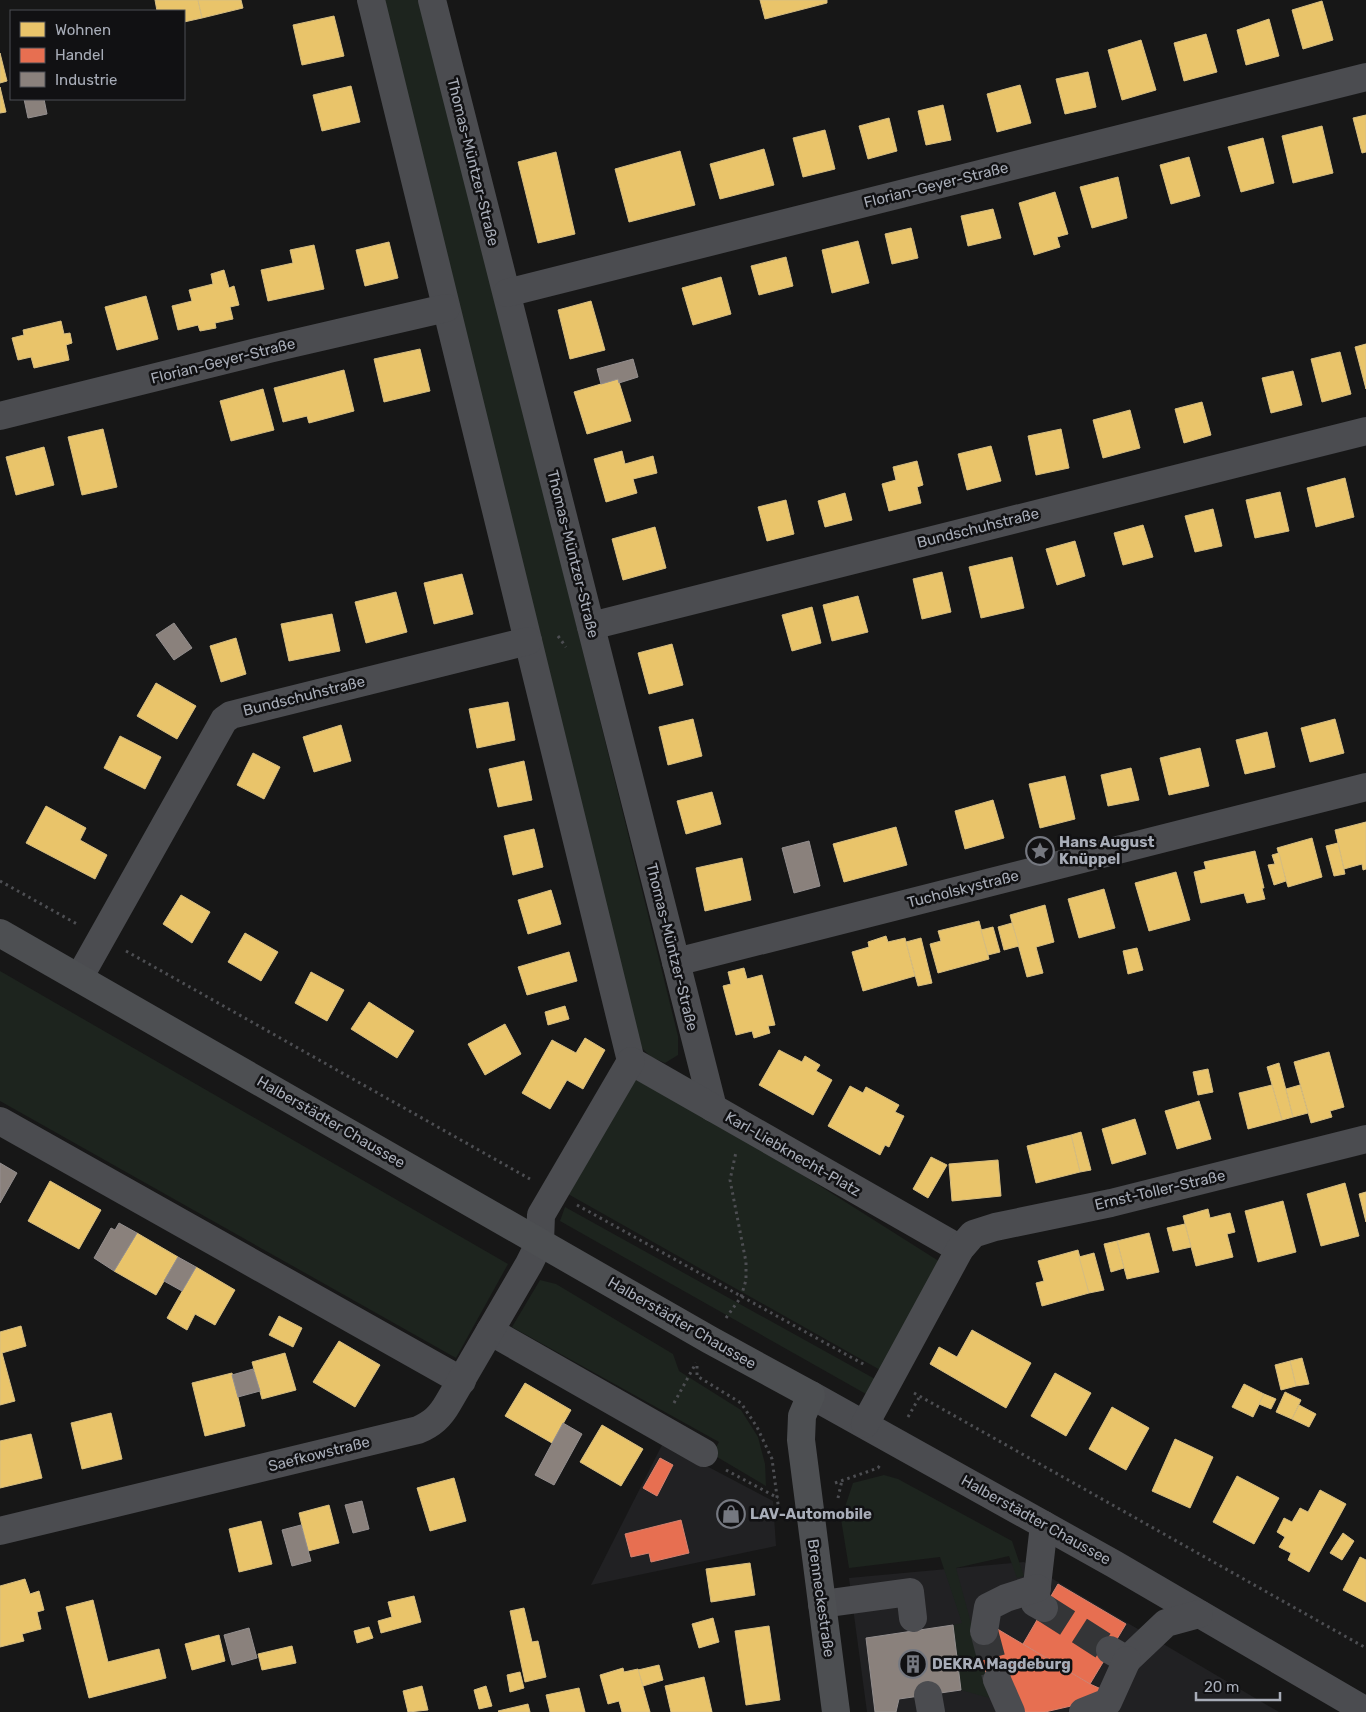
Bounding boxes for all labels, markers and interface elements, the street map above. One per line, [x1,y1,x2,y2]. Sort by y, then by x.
legend [10,10,185,100]
text: Wohnen [55,21,111,39]
text: Handel [55,46,104,64]
text: Industrie [55,71,117,89]
street label: Thomas-Müntzer-Straße [443,76,503,248]
street label: Florian-Geyer-Straße [862,158,1010,212]
street label: Florian-Geyer-Straße [149,334,297,388]
street label: Thomas-Müntzer-Straße [543,468,603,640]
street label: Bundschuhstraße [915,504,1041,552]
street label: Bundschuhstraße [241,672,367,720]
place label: Hans August Knüppel [1059,833,1154,868]
place icon: Hans August Knüppel [1025,836,1055,866]
street label: Thomas-Müntzer-Straße [642,861,702,1033]
street label: Tucholskystraße [905,866,1021,912]
street label: Halberstädter Chaussee [254,1072,408,1172]
street label: Karl-Liebknecht-Platz [722,1108,864,1200]
street label: Ernst-Toller-Straße [1093,1166,1227,1214]
street label: Halberstädter Chaussee [605,1273,759,1373]
street label: Saefkowstraße [266,1433,372,1475]
street label: Halberstädter Chaussee [958,1471,1114,1569]
shop icon: LAV-Automobile [716,1499,746,1529]
place label: LAV-Automobile [750,1505,872,1523]
street label: Brenneckestraße [804,1538,838,1658]
building icon: DEKRA Magdeburg [898,1649,928,1679]
place label: DEKRA Magdeburg [932,1655,1071,1673]
scale bar [1196,1670,1280,1702]
text: 20 m [1204,1678,1239,1696]

